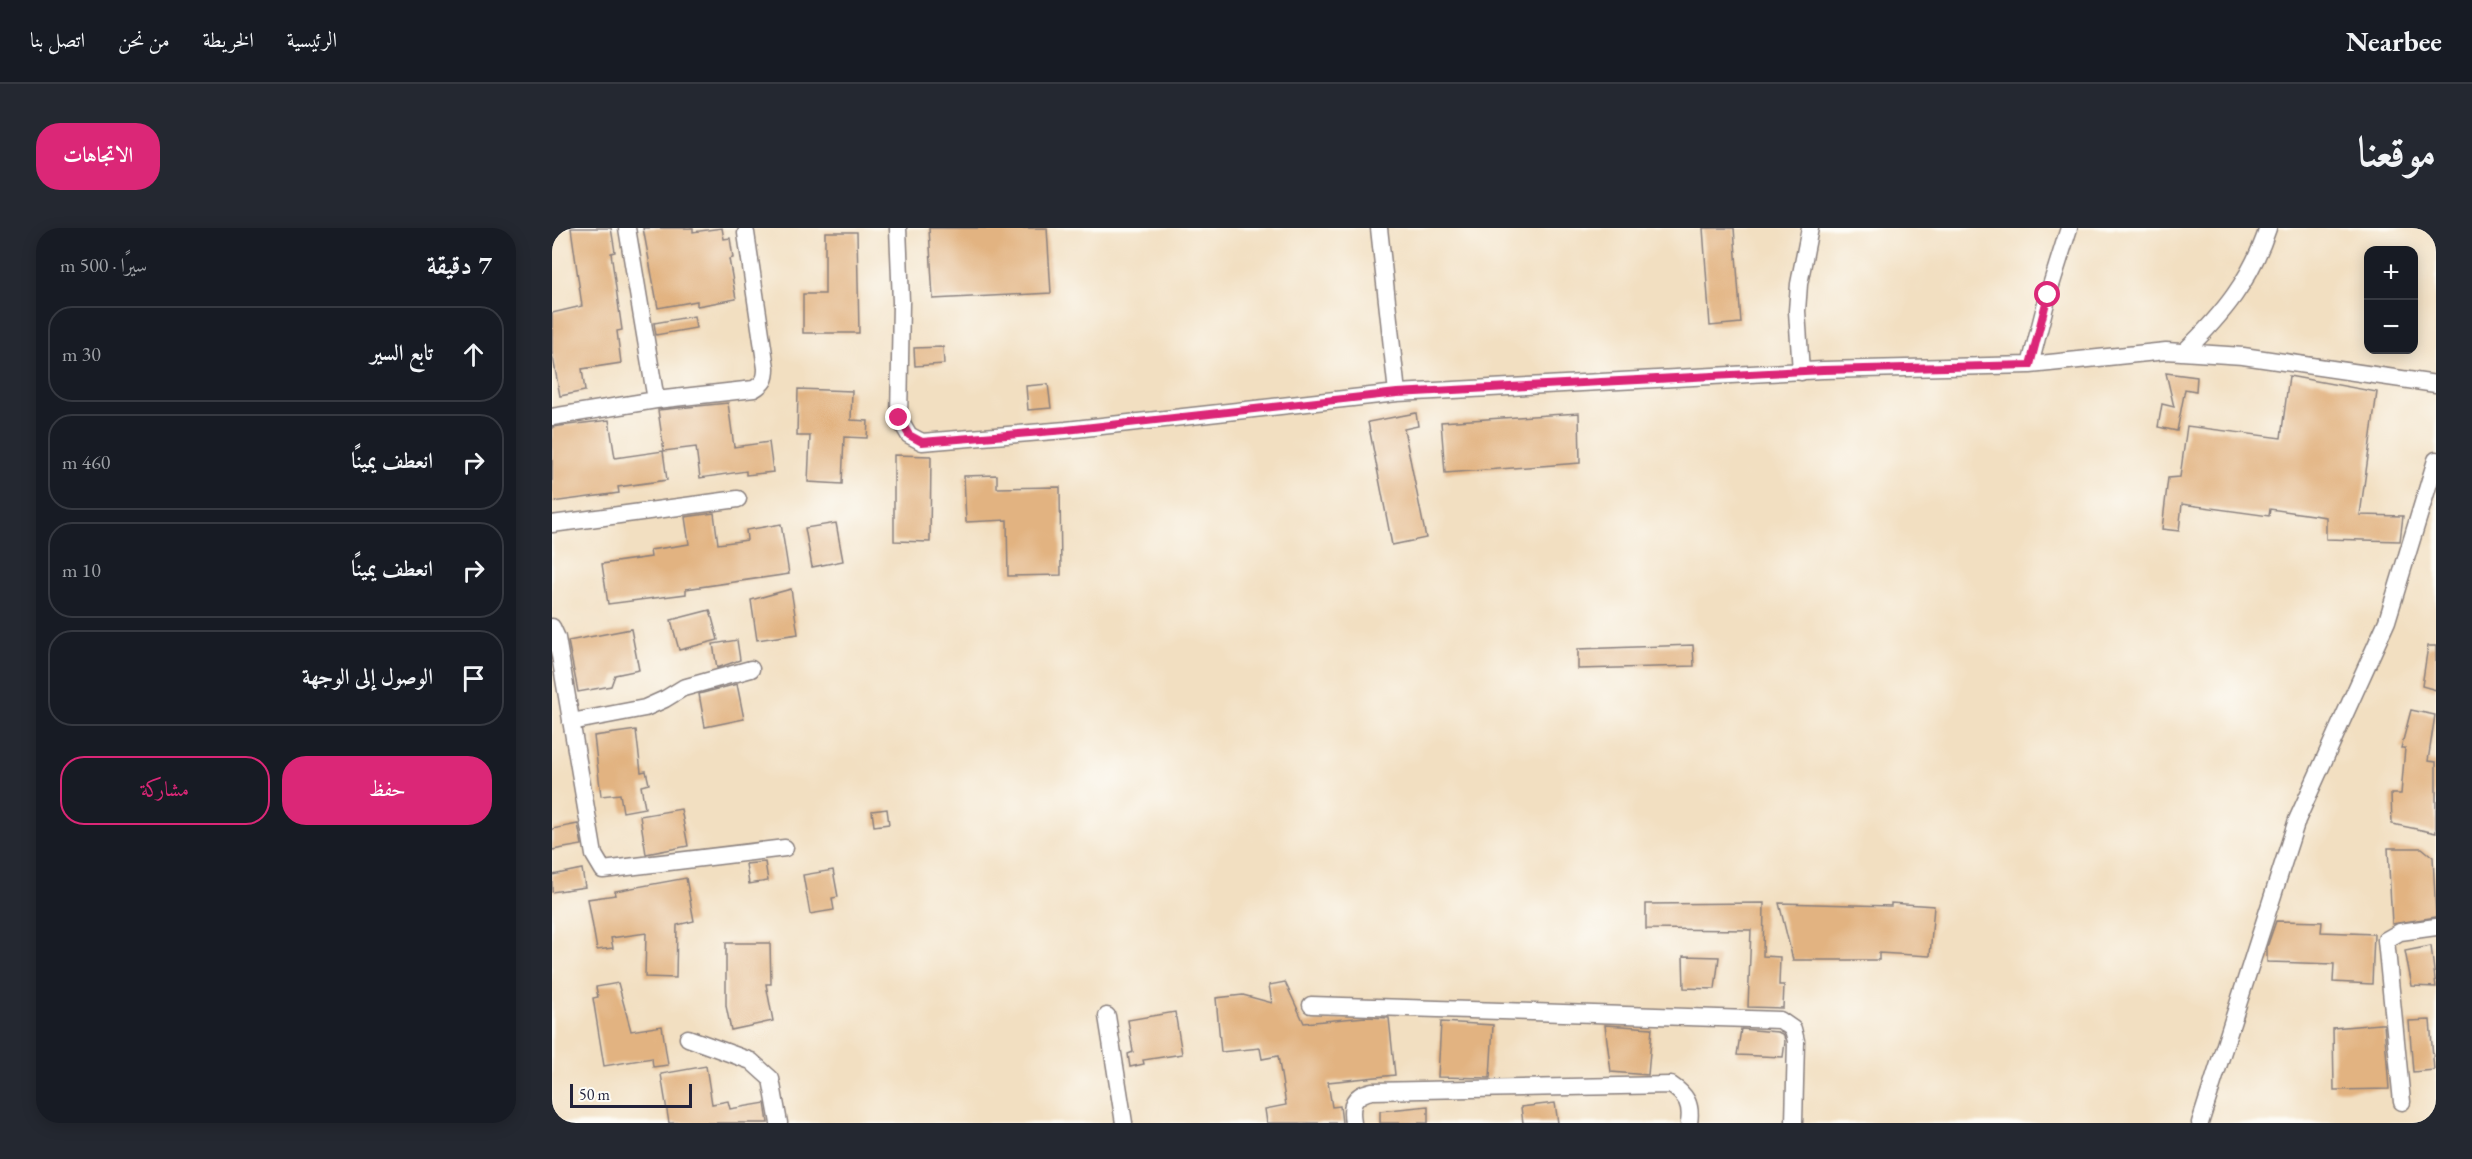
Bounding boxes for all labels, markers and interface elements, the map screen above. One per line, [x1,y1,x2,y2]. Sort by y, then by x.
text: Nearbee [2346,23,2442,59]
text: اتصل بنا [30,26,85,53]
text: من نحن [118,26,170,53]
text: الخريطة [203,26,254,53]
text: الرئيسية [287,26,337,53]
button: الاتجاهات [36,123,160,190]
text: موقعنا [2358,124,2436,179]
map controls [2364,246,2418,354]
button: + [2364,246,2418,300]
text: 7 دقيقة [427,248,492,282]
text: سيرًا · 500 m [60,252,147,278]
route start [2034,281,2060,307]
button: − [2364,300,2418,354]
text: تابع السير [370,338,433,367]
icon: ahead [457,338,490,371]
text: 30 m [62,341,101,367]
route end [885,404,911,430]
text: انعطف يمينًا [351,446,433,475]
icon: right [457,446,490,479]
text: 460 m [62,449,110,475]
text: انعطف يمينًا [351,554,433,583]
icon: right [457,554,490,587]
text: 10 m [62,557,101,583]
text: الوصول إلى الوجهة [302,662,433,691]
icon: arrive [457,662,490,695]
button: مشاركة [60,756,270,825]
button: حفظ [282,756,492,825]
scale bar [570,1081,692,1108]
text: 50 m [579,1084,610,1105]

